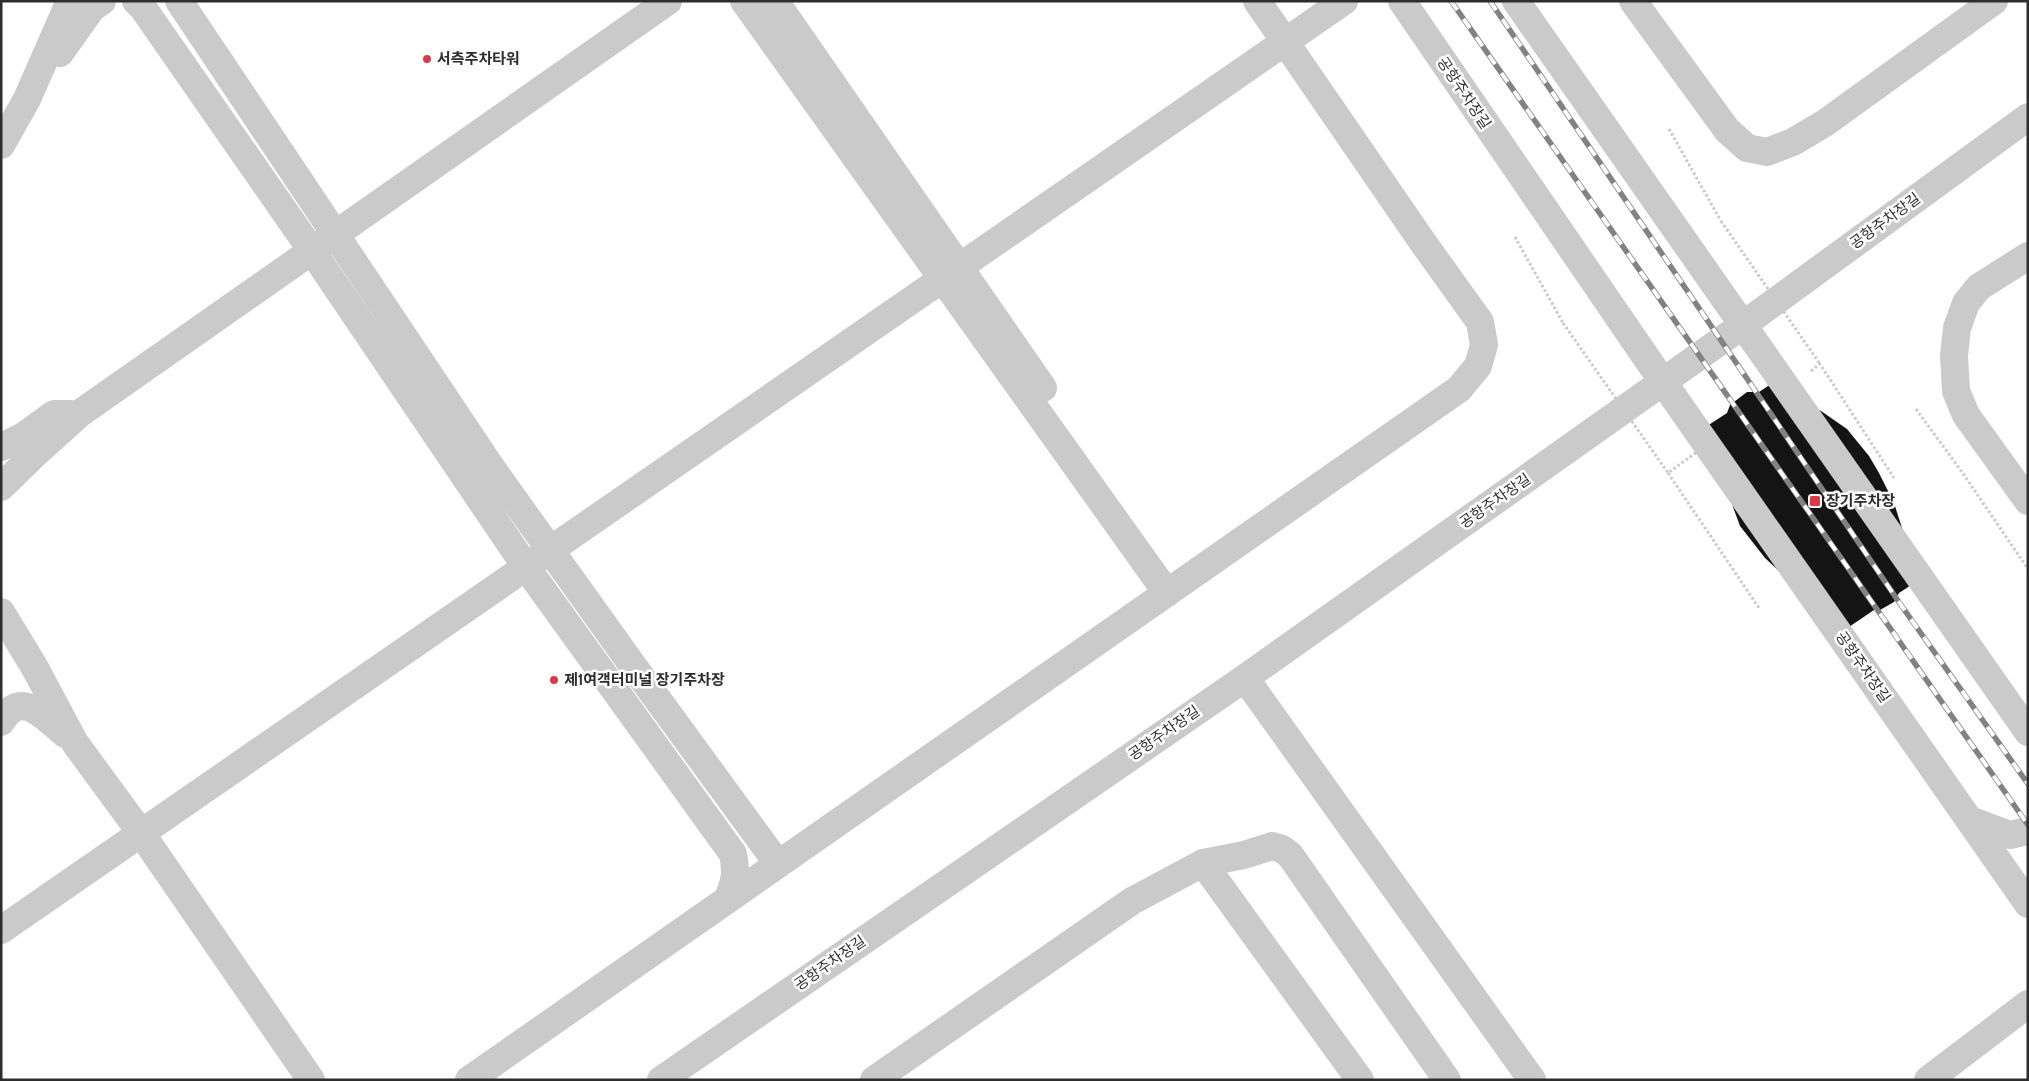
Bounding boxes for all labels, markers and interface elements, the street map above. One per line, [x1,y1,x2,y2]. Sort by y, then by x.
place label: 서측주차타워 [437,50,520,68]
marker: 서측주차타워 [421,53,433,65]
street label: 공항주차장길 [1433,54,1495,132]
street label: 공항주차장길 [1846,189,1924,253]
street label: 공항주차장길 [1456,470,1534,532]
place label: 장기주차장 [1826,492,1895,510]
marker: 장기주차장 [1808,494,1822,508]
street label: 공항주차장길 [1832,628,1894,706]
place label: 제1여객터미널 장기주차장 [564,671,725,689]
marker: 제1여객터미널 장기주차장 [548,674,560,686]
street label: 공항주차장길 [1125,702,1203,764]
street label: 공항주차장길 [791,932,869,994]

